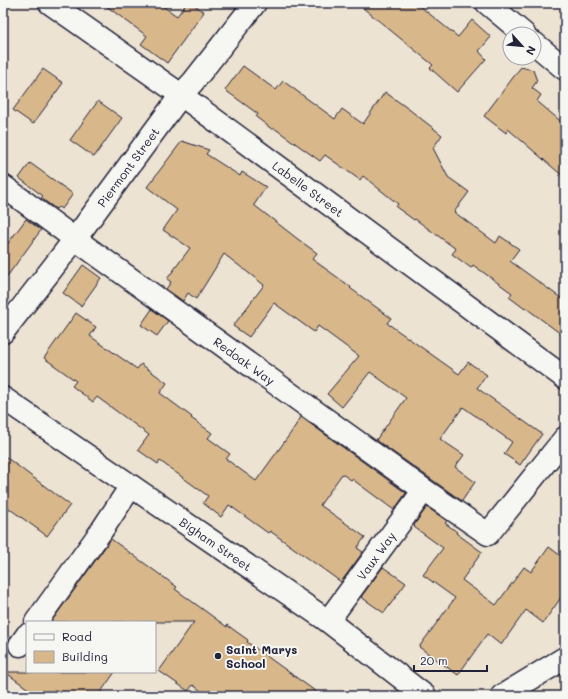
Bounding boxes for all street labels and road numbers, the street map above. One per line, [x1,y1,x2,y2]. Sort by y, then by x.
street label: Piermont Street [93,124,163,210]
street label: Labelle Street [269,157,347,220]
street label: Redoak Way [211,333,278,388]
street label: Bigham Street [177,514,255,574]
street label: Vaux Way [353,528,399,583]

